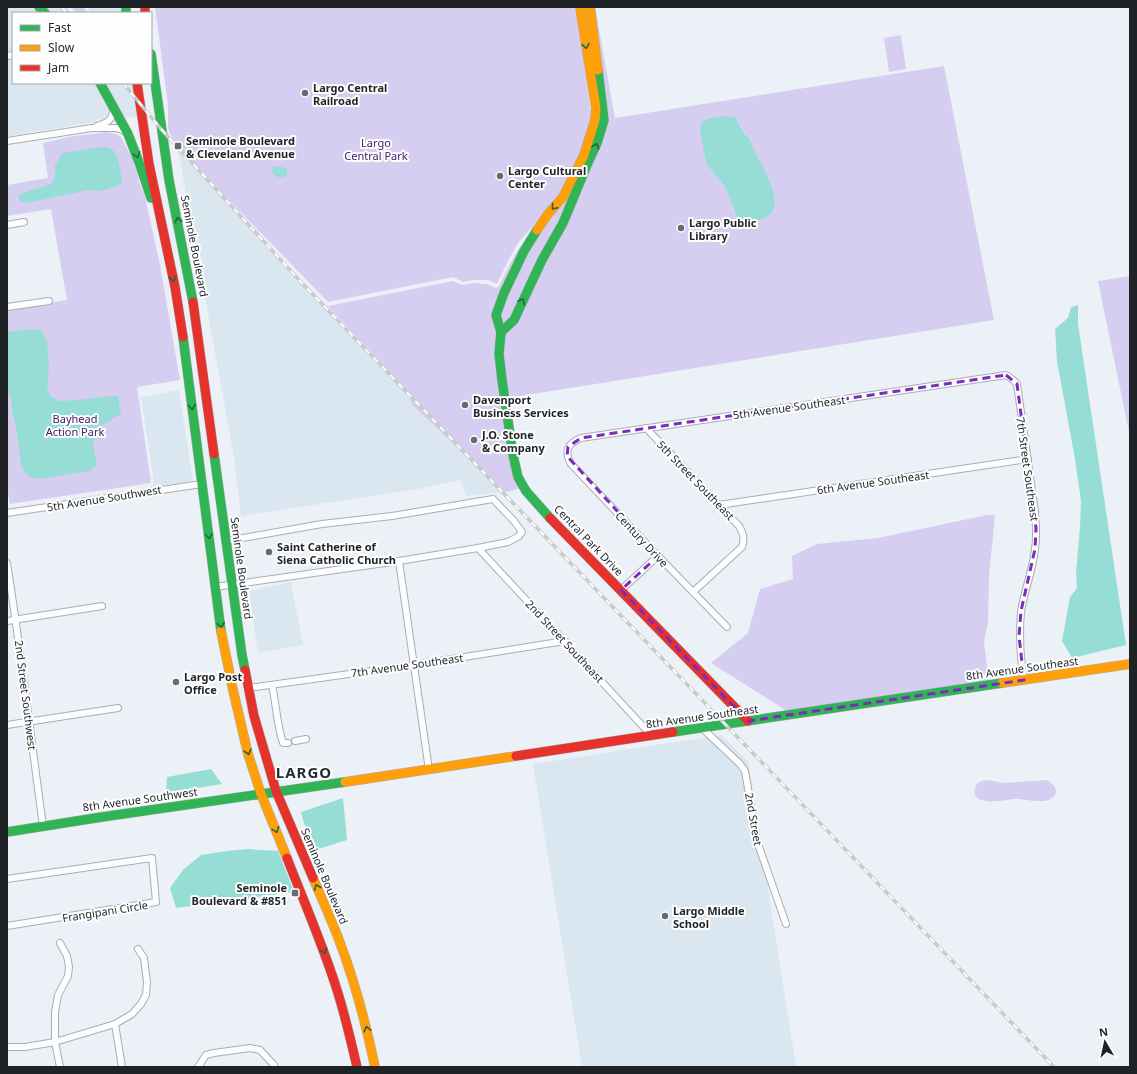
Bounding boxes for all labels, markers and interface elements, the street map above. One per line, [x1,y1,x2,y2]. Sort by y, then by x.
legend [12,12,152,84]
text: Fast [48,19,72,36]
text: Slow [48,39,75,56]
one-way arrow [581,42,590,49]
text: Jam [47,59,69,76]
place label: Largo Central Railroad [313,80,387,108]
marker: Largo Central Railroad [300,88,310,98]
place label: Seminole Boulevard & Cleveland Avenue [186,133,295,161]
park label: Largo Central Park [344,135,408,163]
marker: Seminole Boulevard & Cleveland Avenue [173,141,183,151]
one-way arrow [591,142,600,149]
one-way arrow [132,152,140,159]
place label: Largo Cultural Center [508,163,586,191]
marker: Largo Cultural Center [495,171,505,181]
street label: Seminole Boulevard [178,194,212,298]
one-way arrow [551,202,558,210]
place label: Largo Public Library [689,215,757,243]
one-way arrow [175,217,183,223]
marker: Largo Public Library [676,223,686,233]
one-way arrow [169,275,177,282]
one-way arrow [517,298,525,305]
place label: Davenport Business Services [473,392,569,420]
street label: 5th Avenue Southeast [732,392,846,422]
marker: Davenport Business Services [460,400,470,410]
one-way arrow [187,404,196,410]
park label: Bayhead Action Park [46,411,104,439]
street label: 7th Street Southeast [1013,416,1043,522]
place label: J.O. Stone & Company [481,427,545,455]
marker: J.O. Stone & Company [469,435,479,445]
street label: 5th Street Southeast [654,437,738,523]
street label: 6th Avenue Southeast [816,467,930,497]
street label: 5th Avenue Southwest [46,482,162,514]
street label: Central Park Drive [551,501,627,579]
street label: Century Drive [612,508,672,570]
street label: Seminole Boulevard [227,516,257,620]
one-way arrow [204,533,213,539]
place label: Saint Catherine of Siena Catholic Church [277,539,396,567]
marker: Saint Catherine of Siena Catholic Church [264,547,274,557]
street label: 2nd Street Southeast [523,596,607,686]
one-way arrow [216,622,225,628]
street label: 2nd Street Southwest [12,639,40,751]
street label: 7th Avenue Southeast [350,650,464,680]
street label: 8th Avenue Southeast [965,653,1079,683]
place label: Largo Post Office [184,669,242,697]
marker: Largo Post Office [171,677,181,687]
street label: 8th Avenue Southeast [645,701,759,731]
one-way arrow [243,749,252,756]
district label: LARGO [276,762,332,782]
street label: 8th Avenue Southwest [82,784,198,814]
street label: 2nd Street [742,791,766,847]
one-way arrow [271,826,279,833]
street label: Seminole Boulevard [298,826,352,926]
place label: Seminole Boulevard & #851 [192,880,287,908]
one-way arrow [314,883,322,891]
marker: Seminole Boulevard & #851 [290,888,300,898]
street label: Frangipani Circle [61,897,149,925]
place label: Largo Middle School [673,903,745,931]
marker: Largo Middle School [660,911,670,921]
one-way arrow [319,947,327,954]
north arrow [1085,1022,1125,1062]
text: N [1098,1024,1109,1040]
one-way arrow [363,1026,371,1032]

